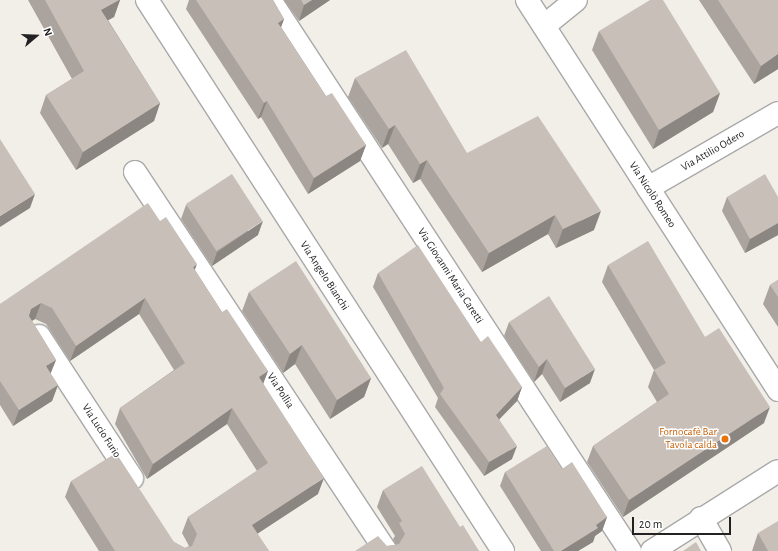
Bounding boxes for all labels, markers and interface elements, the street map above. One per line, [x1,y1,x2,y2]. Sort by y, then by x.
north arrow [16,16,56,56]
text: N [41,27,54,37]
street label: Via Attilio Odero [679,128,747,174]
street label: Via Nicolò Romeo [626,160,678,230]
street label: Via Giovanni Maria Caretti [414,226,486,326]
street label: Via Angelo Bianchi [297,239,351,313]
street label: Via Pollia [264,371,296,411]
street label: Via Lucio Furio [79,402,123,460]
place label: Fornocafè Bar Tavola calda [659,426,717,452]
marker: Fornocafè Bar Tavola calda [720,434,730,444]
scale bar [634,509,733,535]
text: 20 m [639,518,662,530]

